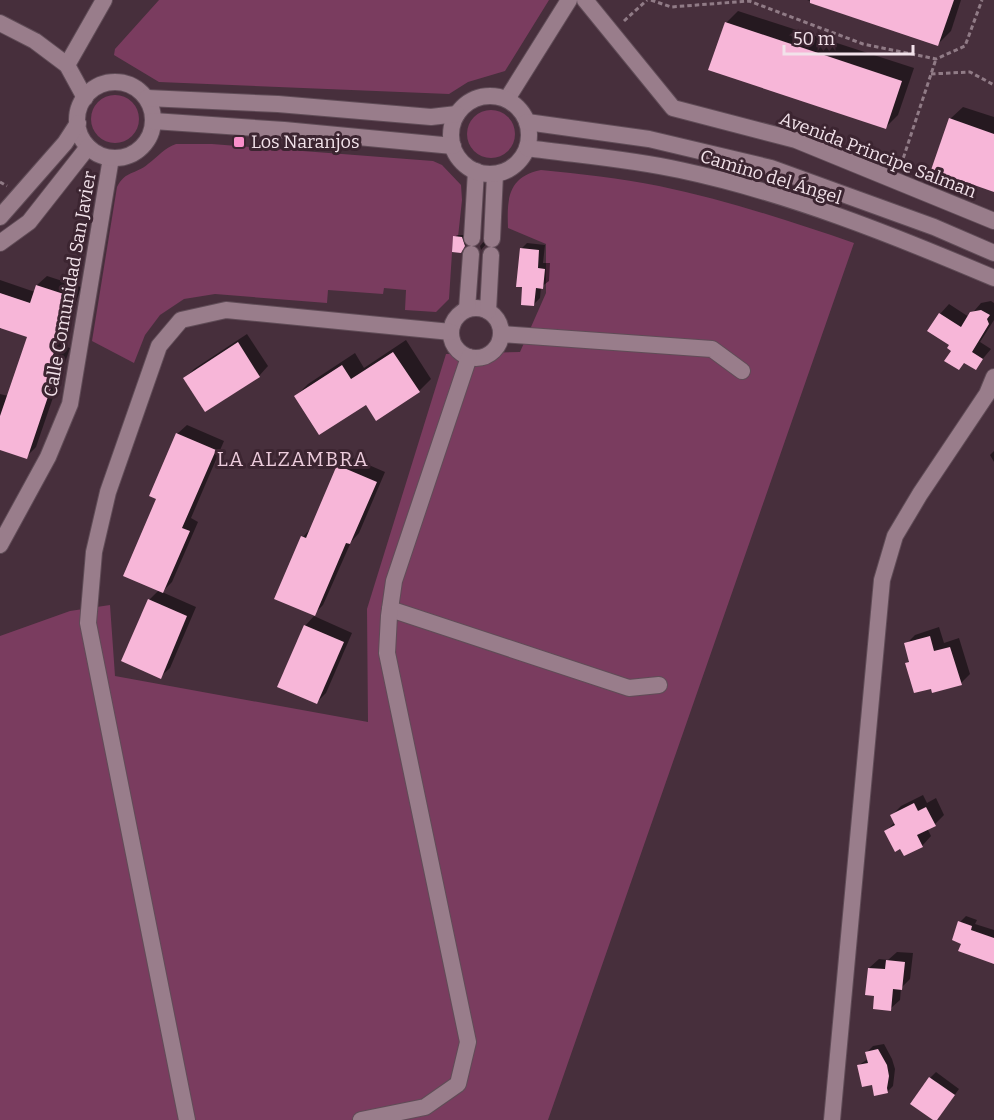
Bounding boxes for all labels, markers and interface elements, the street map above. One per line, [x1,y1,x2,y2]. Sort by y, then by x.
scale bar [784,18,913,56]
text: 50 m [793,28,835,50]
street label: Avenida Principe Salman [777,107,980,203]
place label: Los Naranjos [251,131,360,153]
marker: Los Naranjos [232,135,246,149]
street label: Camino del Ángel [698,145,844,209]
street label: Calle Comunidad San Javier [39,169,101,399]
district label: LA ALZAMBRA [217,447,369,471]

